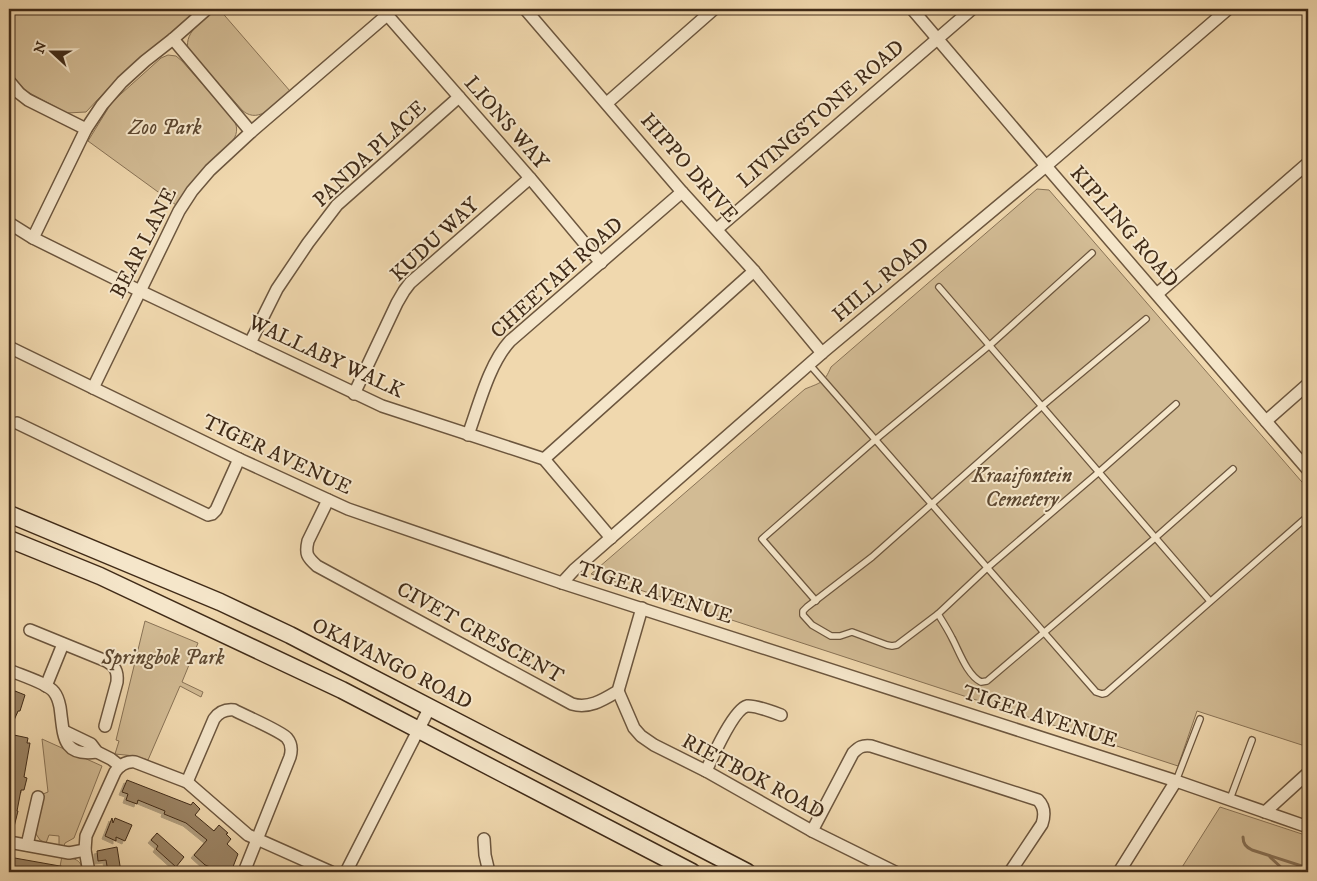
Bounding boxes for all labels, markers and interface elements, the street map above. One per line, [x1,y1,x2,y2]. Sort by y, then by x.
north arrow [28,28,78,78]
street label: LIVINGSTONE ROAD [732,34,910,194]
text: N [30,39,51,56]
street label: LIONS WAY [458,71,554,176]
street label: PANDA PLACE [308,95,432,213]
street label: HIPPO DRIVE [634,108,744,228]
park label: Zoo Park [127,115,202,141]
street label: KIPLING ROAD [1064,161,1184,293]
street label: BEAR LANE [105,183,183,303]
street label: KUDU WAY [385,192,485,288]
street label: CHEETAH ROAD [485,212,629,344]
street label: HILL ROAD [827,232,935,328]
street label: WALLABY WALK [243,309,408,405]
street label: TIGER AVENUE [198,409,356,501]
park label: Kraaifontein Cemetery [971,463,1072,513]
street label: TIGER AVENUE [574,556,736,630]
street label: CIVET CRESCENT [392,576,568,690]
street label: OKAVANGO ROAD [307,612,477,716]
park label: Springbok Park [101,645,225,671]
street label: TIGER AVENUE [959,680,1121,754]
street label: RIETBOK ROAD [677,728,829,826]

